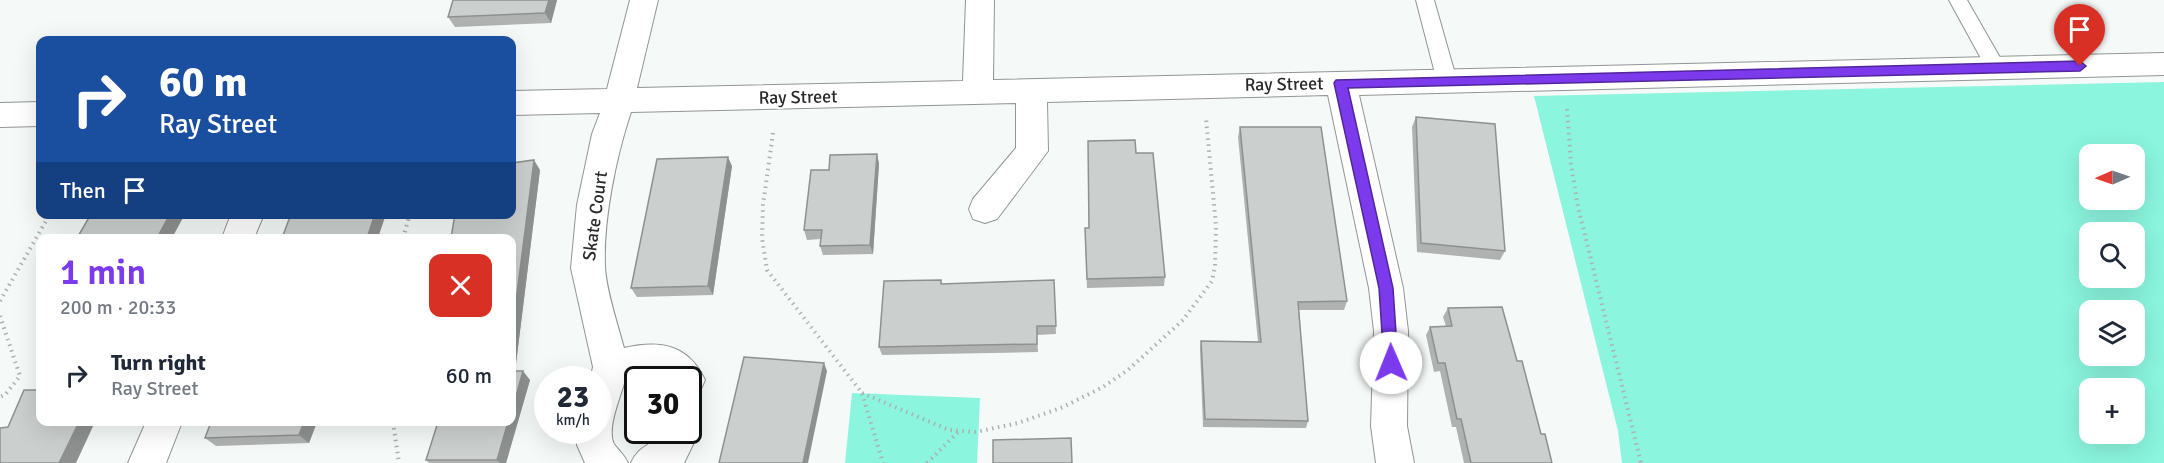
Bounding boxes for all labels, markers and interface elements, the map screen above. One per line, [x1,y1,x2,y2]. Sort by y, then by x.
pin [2054,4,2105,66]
icon: arrive [2063,13,2096,46]
text: 60 m [159,57,248,108]
icon: right [60,60,138,138]
street label: Ray Street [1244,72,1324,96]
street label: Ray Street [758,85,838,109]
text: Ray Street [159,108,277,141]
north arrow [2079,144,2145,210]
map controls [2079,144,2145,444]
street label: Skate Court [578,170,612,262]
icon: arrive [118,174,151,207]
text: Then [60,177,106,204]
button: search [2079,222,2145,288]
text: 1 min [60,250,146,295]
button: close [429,254,492,317]
text: 200 m · 20:33 [60,295,176,320]
button: layers [2079,300,2145,366]
position arrow [1359,331,1423,395]
text: Turn right [111,349,206,376]
icon: right [60,359,93,392]
text: 60 m [446,362,492,389]
speed limit sign: 30 [624,366,702,444]
text: Ray Street [111,376,199,401]
button: + [2079,378,2145,444]
text: 23 [557,379,589,416]
text: km/h [556,411,590,429]

